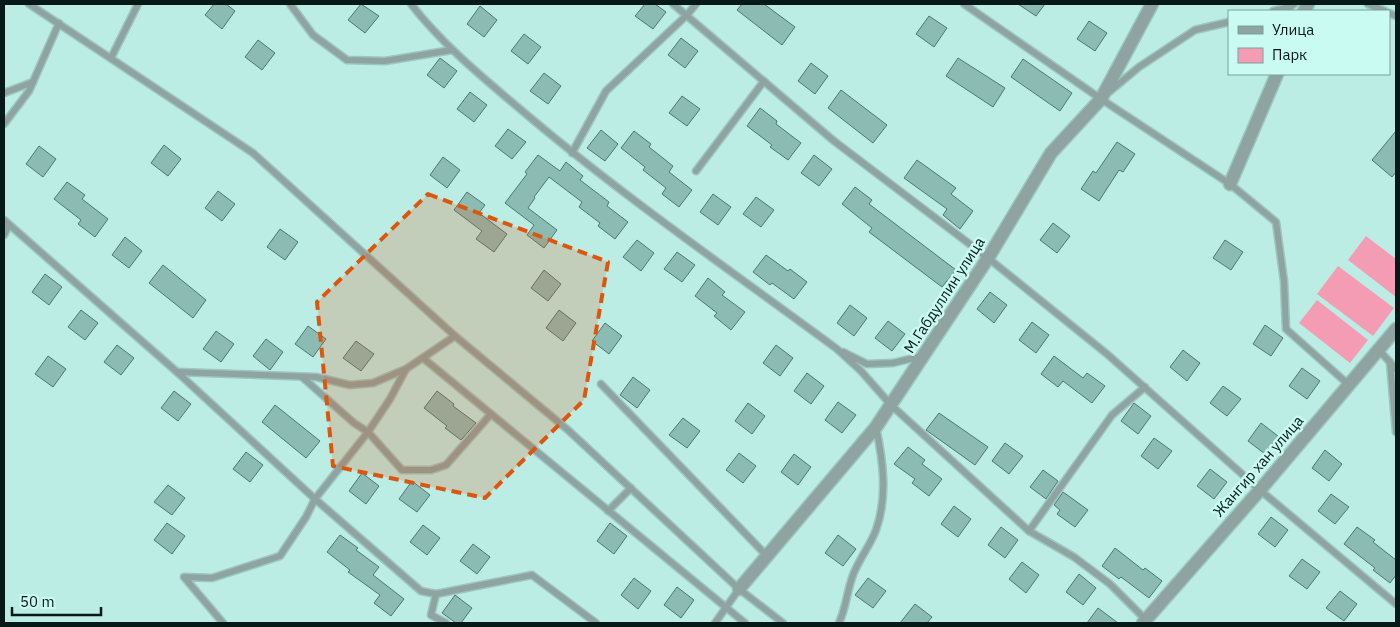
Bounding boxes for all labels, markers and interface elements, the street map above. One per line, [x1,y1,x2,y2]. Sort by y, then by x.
legend [1228,10,1390,75]
text: Улица [1272,20,1314,39]
text: Парк [1272,45,1307,64]
street label: М.Габдуллин улица [899,233,989,357]
street label: Жангир хан улица [1209,411,1307,521]
scale bar [12,584,101,616]
text: 50 m [20,592,55,611]

